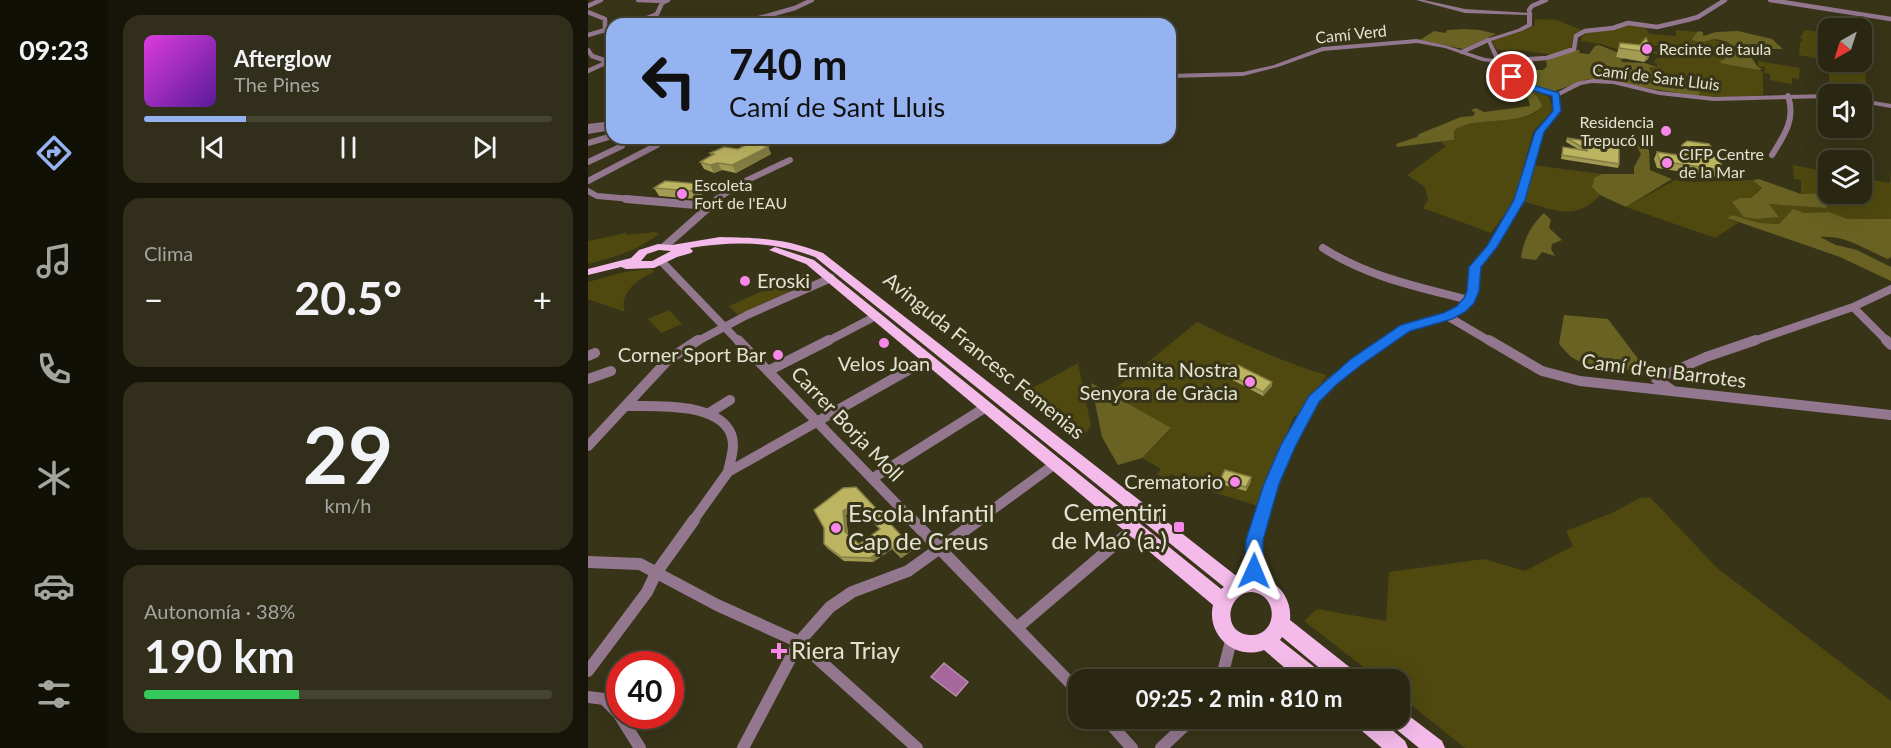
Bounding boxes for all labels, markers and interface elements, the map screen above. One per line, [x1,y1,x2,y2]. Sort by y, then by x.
north arrow [1818,18,1872,72]
map controls [1818,18,1872,204]
street label: Camí Verd [1314,20,1388,47]
text: 09:23 [19,33,89,66]
text: 740 m [729,39,847,89]
place label: Recinte de taula [1659,39,1771,58]
icon: left [630,42,708,120]
marker: Recinte de taula [1640,42,1654,56]
text: Afterglow [234,45,331,72]
pin [1486,51,1537,102]
street label: Camí de Sant Lluis [1591,59,1721,94]
icon: arrive [1495,60,1528,93]
text: The Pines [234,72,320,96]
button: sound [1818,84,1872,138]
text: Camí de Sant Lluis [729,90,945,123]
place label: Residencia Trepucó III [1580,112,1654,149]
marker: Residencia Trepucó III [1659,124,1673,138]
icon: previous [196,131,229,164]
icon: pause [332,131,365,164]
icon: next [468,131,501,164]
icon: directions [33,132,75,174]
place label: CIFP Centre de la Mar [1679,144,1764,181]
button: layers [1818,150,1872,204]
marker: CIFP Centre de la Mar [1660,156,1674,170]
place label: Escoleta Fort de l'EAU [694,175,787,212]
marker: Escoleta Fort de l'EAU [675,187,689,201]
icon: music [33,240,75,282]
text: Clima [144,241,193,265]
street label: Avinguda Francesc Femenias [879,267,1090,444]
place label: Eroski [757,268,810,292]
text: 20.5° [294,271,402,325]
marker: Eroski [738,274,752,288]
text: − [144,279,163,319]
text: + [533,279,552,319]
marker: Velos Joan [877,336,891,350]
place label: Corner Sport Bar [618,342,767,366]
icon: phone [33,348,75,390]
marker: Corner Sport Bar [771,348,785,362]
street label: Camí d'en Barrotes [1580,348,1748,392]
place label: Velos Joan [838,351,930,375]
place label: Ermita Nostra Senyora de Gràcia [1080,357,1238,404]
street label: Carrer Borja Moll [787,361,909,486]
marker: Ermita Nostra Senyora de Gràcia [1243,375,1257,389]
text: 29 [303,407,393,501]
icon: climate [33,457,75,499]
place label: Crematorio [1124,469,1223,493]
marker: Crematorio [1228,475,1242,489]
text: km/h [325,493,371,517]
place label: Cementiri de Maó (a.) [1051,497,1167,554]
place label: Escola Infantil Cap de Creus [848,498,994,555]
marker: Cementiri de Maó (a.) [1172,520,1186,534]
marker: Escola Infantil Cap de Creus [829,521,843,535]
position arrow [1222,539,1286,603]
icon: car [33,565,75,607]
text: Autonomía · 38% [144,599,295,623]
text: 190 km [144,629,295,683]
place label: Riera Triay [791,635,901,664]
marker: Riera Triay [772,644,786,658]
speed limit sign: 40 [606,651,684,729]
icon: filters [33,673,75,715]
text: 09:25 · 2 min · 810 m [1136,685,1342,712]

